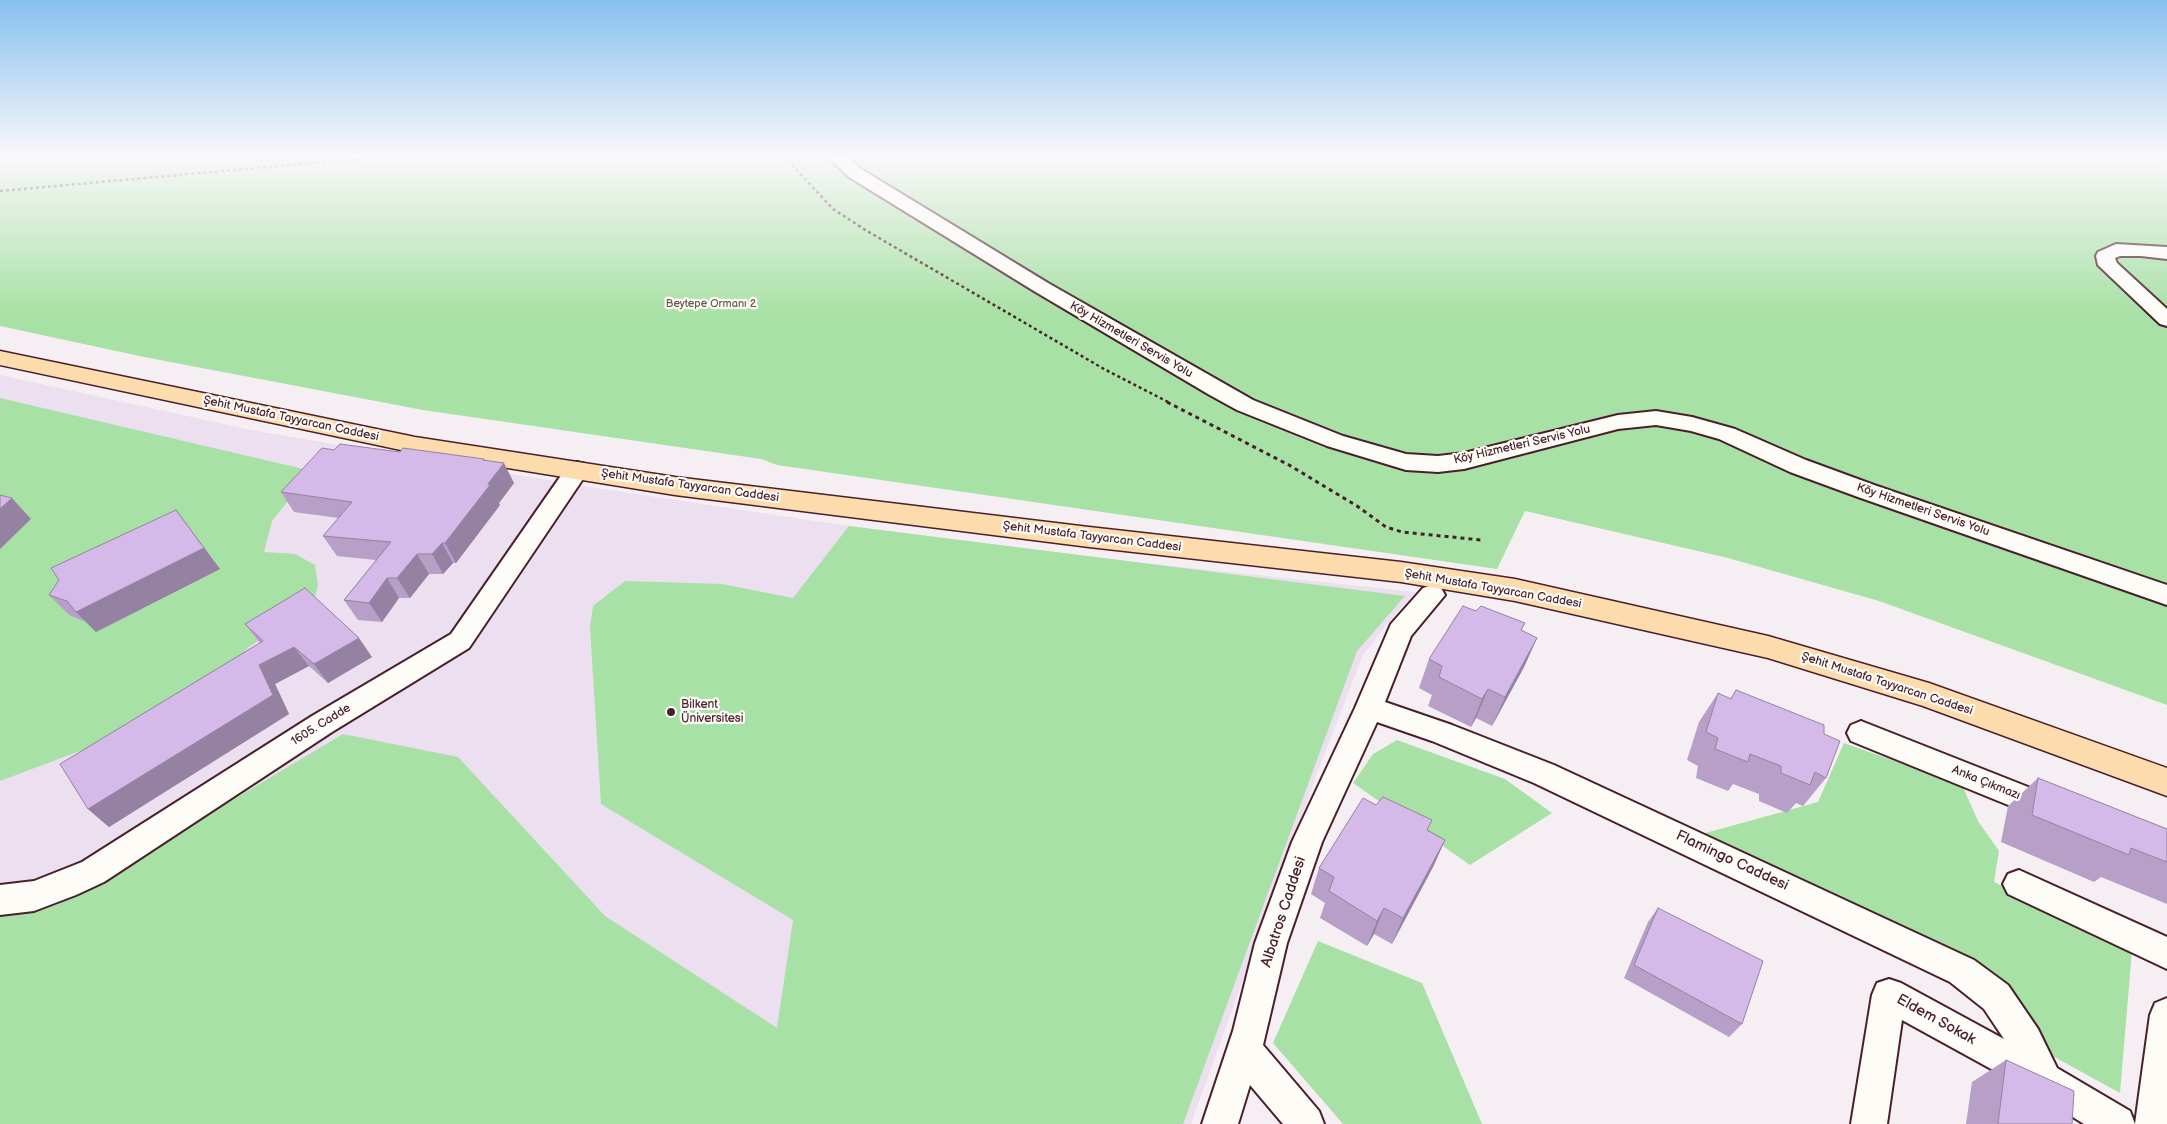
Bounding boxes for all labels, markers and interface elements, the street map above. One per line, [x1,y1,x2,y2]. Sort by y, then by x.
park label: Beytepe Ormanı 2 [666,297,756,311]
street label: Köy Hizmetleri Servis Yolu [1067,299,1195,381]
street label: Şehit Mustafa Tayyarcan Caddesi [202,393,380,445]
street label: Köy Hizmetleri Servis Yolu [1452,422,1592,468]
street label: Şehit Mustafa Tayyarcan Caddesi [600,466,780,506]
street label: Köy Hizmetleri Servis Yolu [1855,480,1991,540]
street label: Şehit Mustafa Tayyarcan Caddesi [1002,519,1182,555]
street label: Şehit Mustafa Tayyarcan Caddesi [1403,566,1583,612]
street label: Şehit Mustafa Tayyarcan Caddesi [1799,649,1975,719]
place label: Bilkent Üniversitesi [681,698,744,726]
street label: 1605. Cadde [288,701,354,749]
marker: Bilkent Üniversitesi [665,706,677,718]
street label: Anka Çıkmazı [1950,763,2022,803]
street label: Flamingo Caddesi [1673,827,1791,895]
street label: Albatros Caddesi [1258,854,1310,970]
street label: Eldem Sokak [1893,991,1979,1049]

